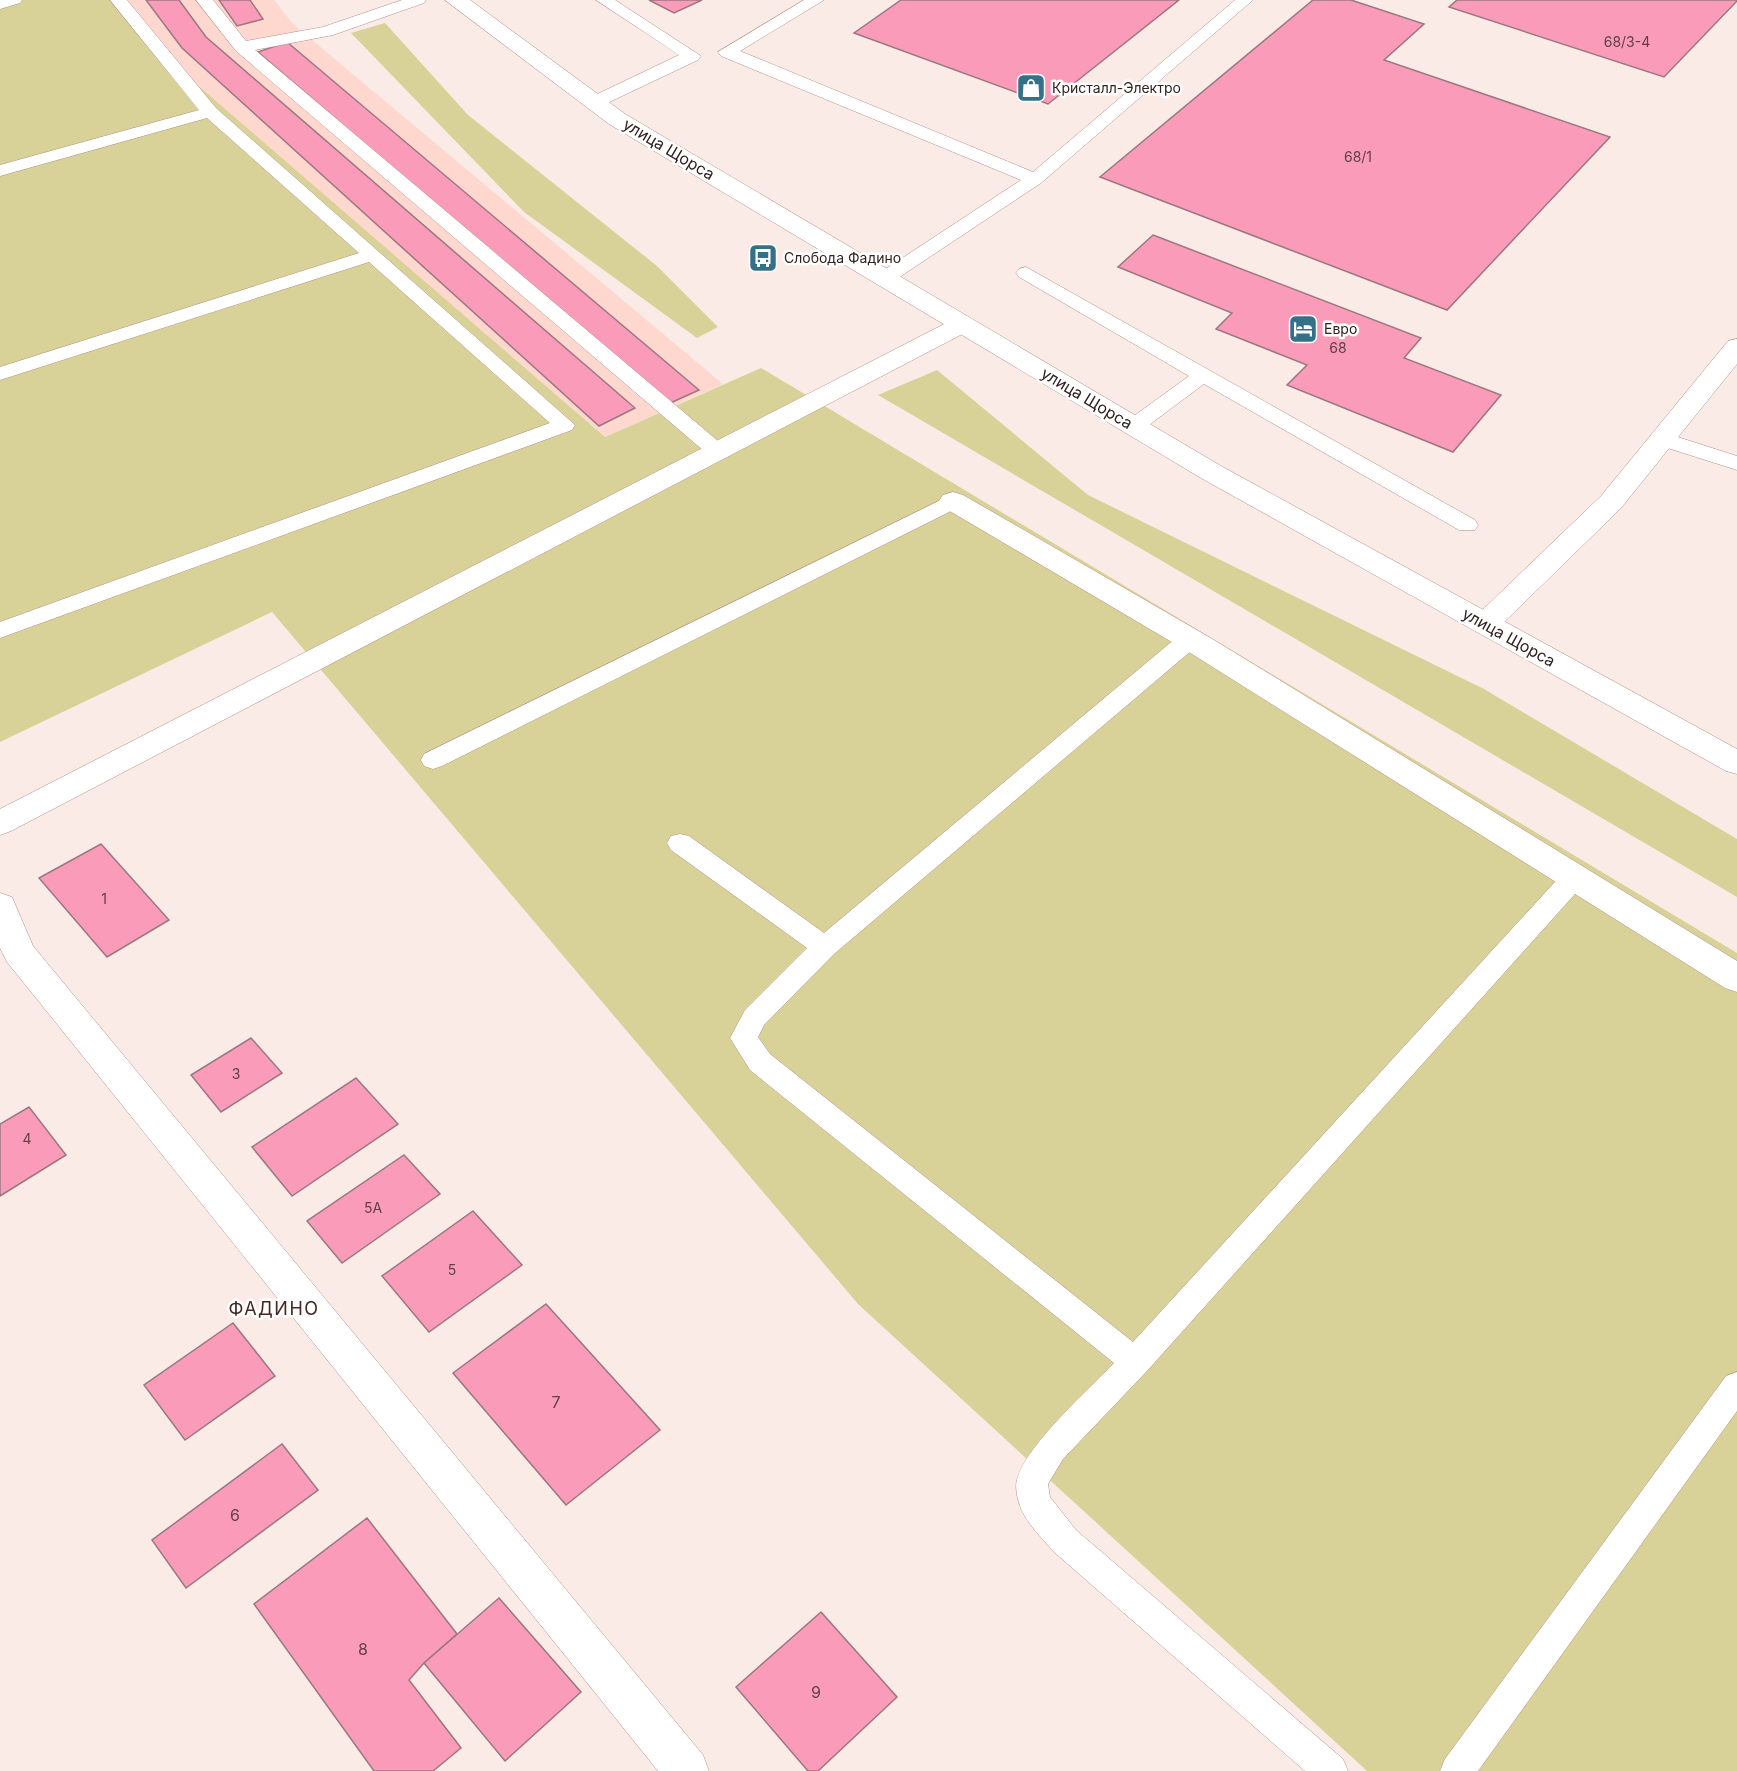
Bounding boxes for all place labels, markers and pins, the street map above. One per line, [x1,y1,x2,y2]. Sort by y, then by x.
shop icon: Кристалл-Электро [1015,72,1047,104]
place label: Кристалл-Электро [1052,79,1181,96]
bus stop icon: Слобода Фадино [747,242,779,274]
place label: Слобода Фадино [784,249,901,266]
hotel icon: Евро [1287,313,1319,345]
place label: Евро [1324,320,1357,337]

